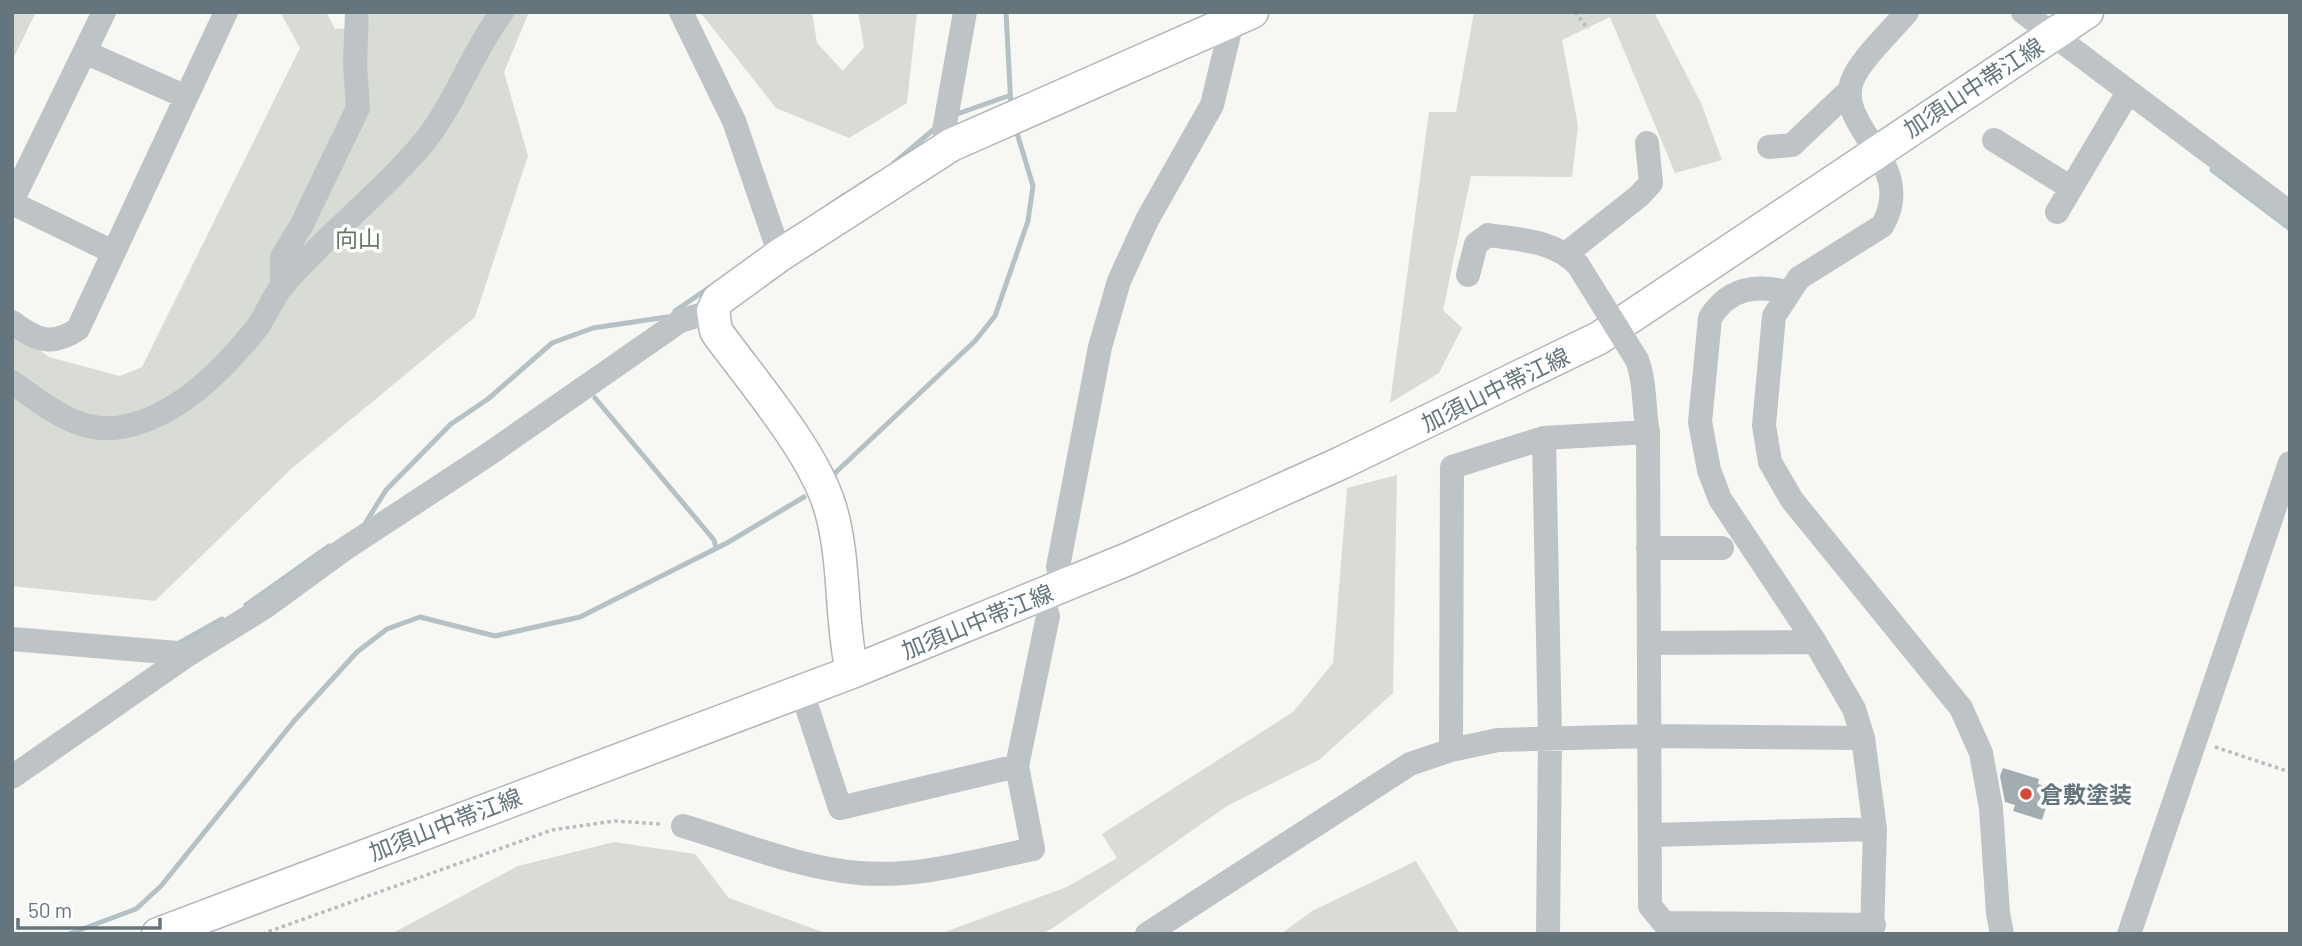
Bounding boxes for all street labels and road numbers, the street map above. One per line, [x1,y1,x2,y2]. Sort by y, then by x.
street label: 加須山中帯江線 [1898,31,2048,143]
street label: 加須山中帯江線 [1417,341,1573,437]
street label: 加須山中帯江線 [897,578,1057,664]
street label: 加須山中帯江線 [365,782,525,866]

